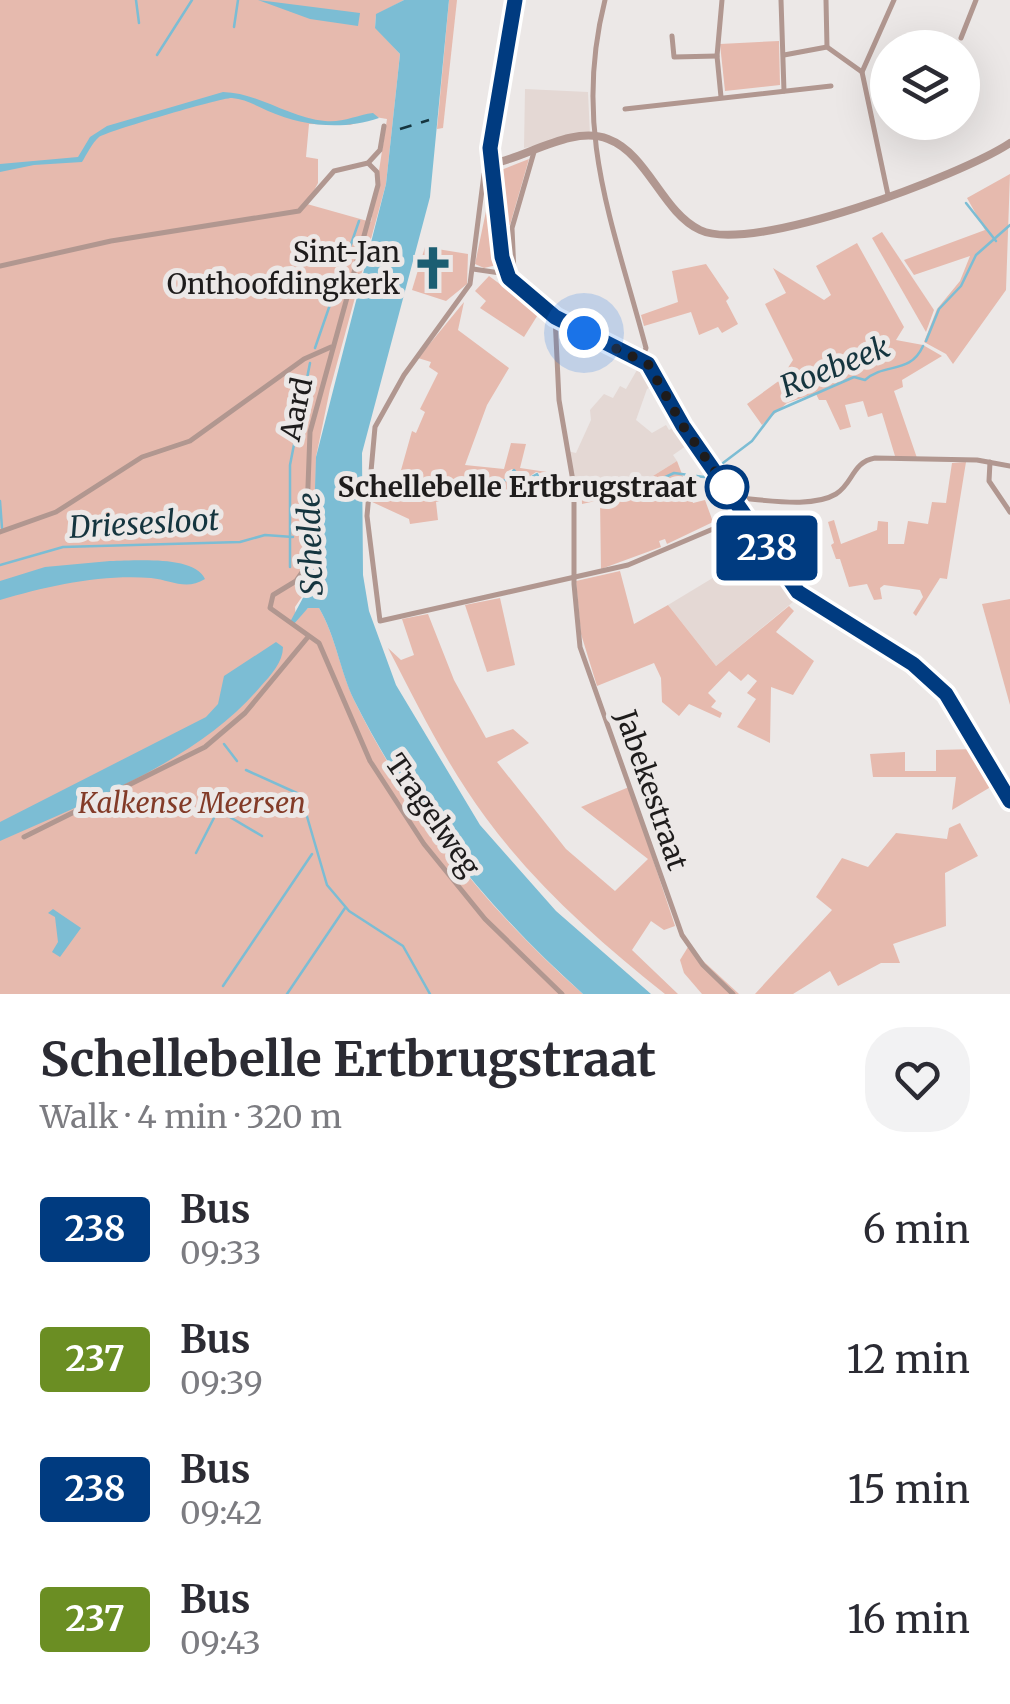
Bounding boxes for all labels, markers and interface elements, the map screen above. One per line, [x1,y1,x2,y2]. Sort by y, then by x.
map controls [870,30,980,140]
button: layers [870,30,980,140]
place label: Sint-Jan Onthoofdingkerk [167,234,400,302]
church icon: Sint-Jan Onthoofdingkerk [409,244,457,292]
your location [559,308,609,358]
water label: Roebeek [775,327,895,405]
street label: Aard [272,374,320,445]
marker: Schellebelle Ertbrugstraat [706,466,748,508]
place label: Schellebelle Ertbrugstraat [338,469,697,505]
water label: Schelde [289,492,331,596]
water label: Driesesloot [67,500,220,546]
line badge: 238 [710,516,824,580]
text: 238 [736,526,798,570]
street label: Jabekestraat [608,705,696,875]
street label: Tragelweg [378,747,488,883]
park label: Kalkense Meersen [77,785,306,821]
button: heart [865,1027,970,1132]
text: Schellebelle Ertbrugstraat [40,1029,656,1089]
text: Walk · 4 min · 320 m [40,1097,342,1137]
text: Bus [180,1186,250,1233]
text: 6 min [863,1206,970,1253]
text: 238 [64,1207,126,1251]
text: 09:33 [180,1233,261,1273]
text: Bus [180,1316,250,1363]
text: 12 min [847,1336,970,1383]
text: 237 [65,1337,125,1381]
text: 09:39 [180,1363,263,1403]
text: Bus [180,1446,250,1493]
text: 15 min [848,1466,970,1513]
text: 238 [64,1467,126,1511]
text: 09:42 [180,1493,263,1533]
text: Bus [180,1576,250,1623]
text: 16 min [847,1596,970,1643]
text: 237 [65,1597,125,1641]
text: 09:43 [180,1623,261,1663]

